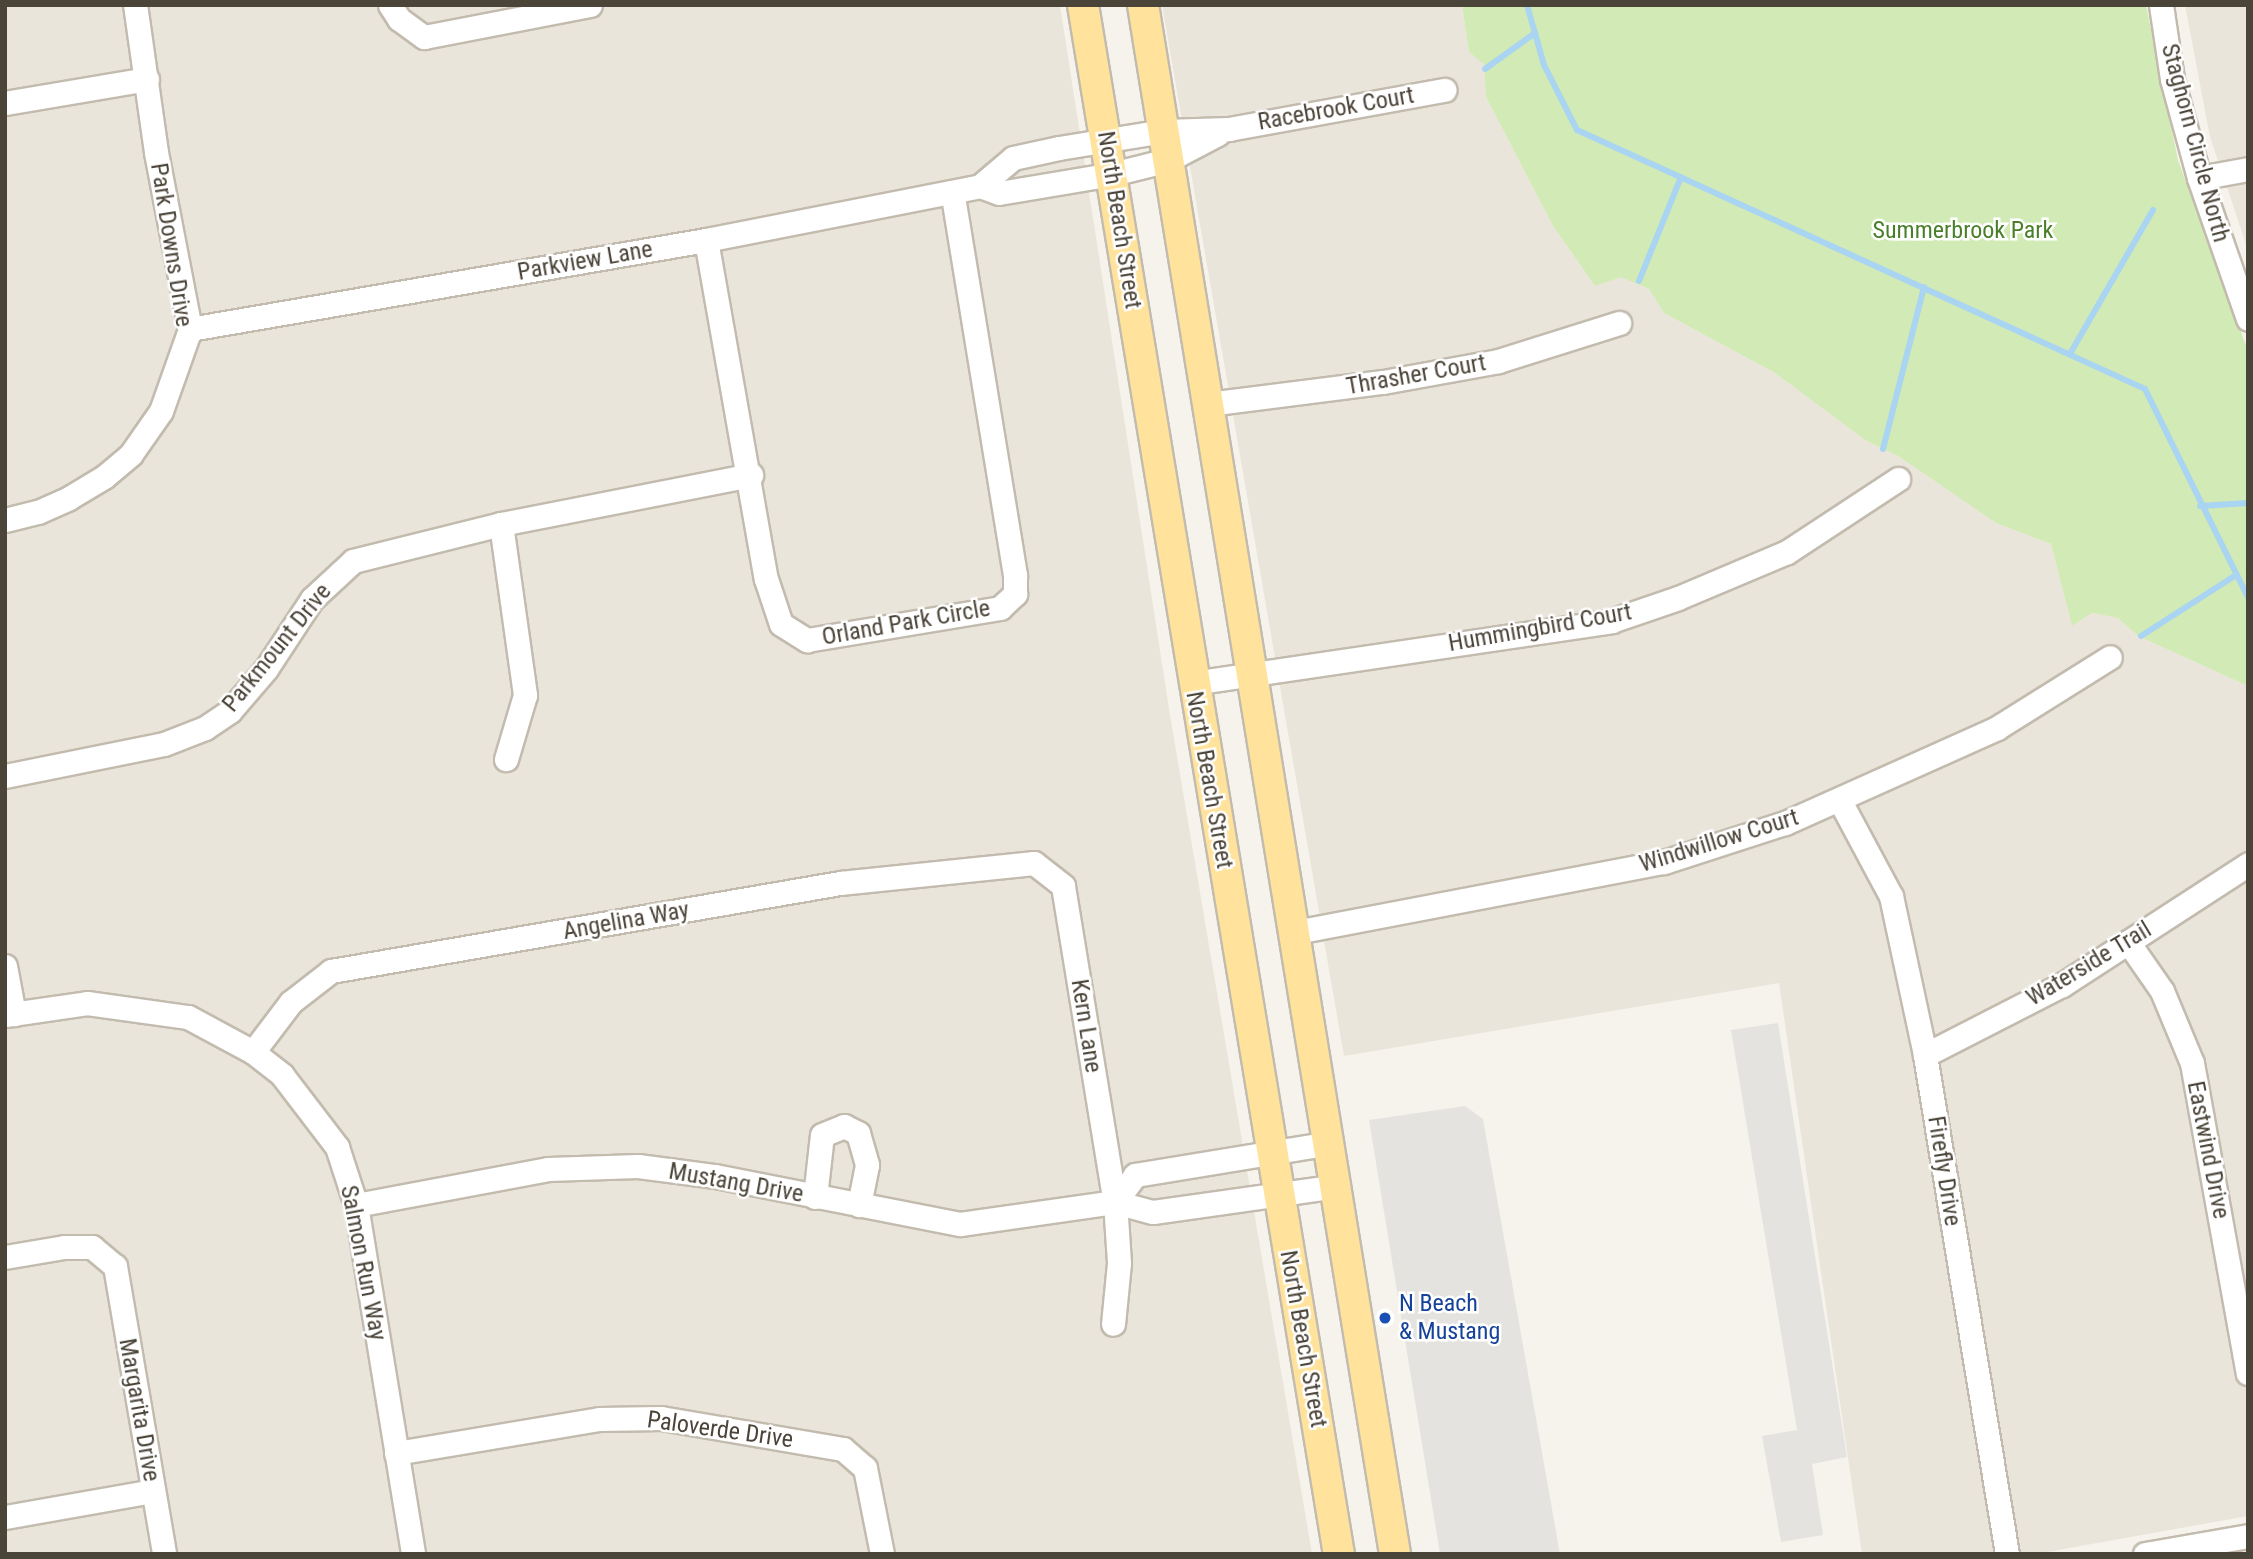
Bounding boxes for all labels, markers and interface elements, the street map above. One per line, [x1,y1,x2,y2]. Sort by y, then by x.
street label: Staghorn Circle North [2155,41,2235,245]
street label: Racebrook Court [1256,81,1416,137]
street label: North Beach Street [1091,129,1147,311]
street label: Park Downs Drive [144,161,198,329]
park label: Summerbrook Park [1873,217,2053,245]
street label: Parkview Lane [515,235,655,287]
street label: Thrasher Court [1344,349,1488,401]
street label: Parkmount Drive [217,578,337,718]
street label: Orland Park Circle [820,594,992,652]
street label: Hummingbird Court [1446,598,1634,658]
street label: North Beach Street [1179,689,1239,871]
street label: Windwillow Court [1636,803,1802,879]
street label: Angelina Way [561,896,691,946]
street label: Waterside Trail [2021,915,2157,1013]
street label: Kern Lane [1064,977,1108,1075]
street label: Eastwind Drive [2181,1079,2235,1221]
street label: Firefly Drive [1921,1114,1967,1228]
street label: Mustang Drive [666,1157,806,1209]
street label: Salmon Run Way [334,1183,392,1343]
street label: North Beach Street [1273,1248,1333,1430]
place label: N Beach & Mustang [1399,1290,1500,1346]
marker: N Beach & Mustang [1377,1310,1393,1326]
street label: Margarita Drive [112,1336,166,1484]
street label: Paloverde Drive [645,1406,795,1454]

